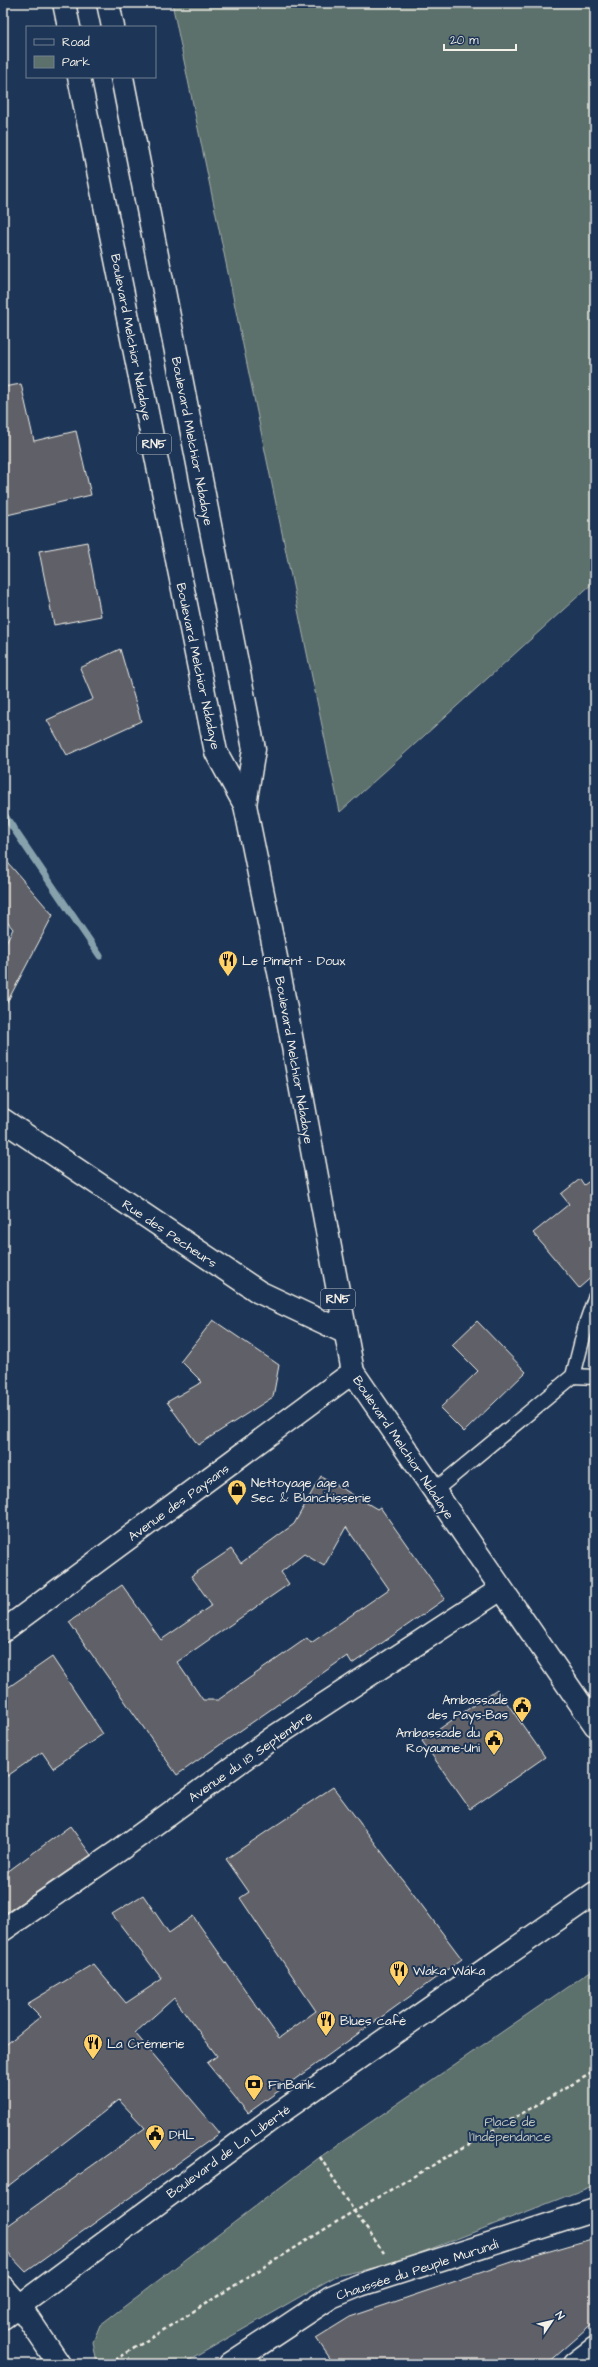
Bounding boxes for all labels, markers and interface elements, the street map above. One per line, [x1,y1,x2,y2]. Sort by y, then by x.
legend [26,26,156,78]
scale bar [444,26,516,52]
text: 20 m [450,32,479,49]
text: Road [62,34,90,51]
text: Park [62,54,90,71]
street label: Boulevard Melchior Ndadaye [105,252,156,422]
street label: Boulevard Mlelchior Ndadaye [166,355,217,527]
road number: RN5 [137,434,171,454]
street label: Boulevard Melchior Ndadaye [171,581,224,751]
restaurant icon: Le Piment - Doux [217,949,239,977]
place label: Le Piment - Doux [242,952,346,970]
street label: Boulevard Melchior Ndadaye [269,975,318,1145]
street label: Rue des Pecheurs [118,1195,221,1273]
road number: RN5 [321,1289,355,1309]
street label: Boulevard Melchior Ndadaye [347,1372,458,1523]
street label: Avenue des Paysans [124,1460,234,1546]
place label: Nettoyage age a Sec & Blanchisserie [251,1474,371,1507]
shop icon: Nettoyage age a Sec & Blanchisserie [226,1478,248,1506]
place label: Ambassade des Pays-Bas [428,1691,508,1725]
public building icon: Ambassade des Pays-Bas [511,1695,533,1723]
street label: Avenue du 18 Septembre [185,1707,316,1807]
place label: Ambassade du Royaume-Uni [396,1724,480,1758]
public building icon: Ambassade du Royaume-Uni [483,1728,505,1756]
restaurant icon: Waka Waka [388,1959,410,1987]
place label: Waka Waka [413,1962,485,1980]
restaurant icon: Blues cafè [315,2009,337,2037]
place label: Blues cafè [340,2012,406,2030]
restaurant icon: La Crémerie [82,2032,104,2060]
place label: La Crémerie [107,2035,185,2053]
bank icon: FinBank [243,2073,265,2101]
place label: FinBank [268,2076,316,2094]
street label: Boulevard de La Liberté [163,2101,294,2203]
park label: Place de l'Indépendance [469,2113,551,2146]
public building icon: DHL [144,2123,166,2151]
place label: DHL [169,2126,194,2144]
street label: Chaussée du Peuple Murundi [334,2235,501,2305]
north arrow [532,2301,572,2341]
text: N [552,2308,568,2323]

